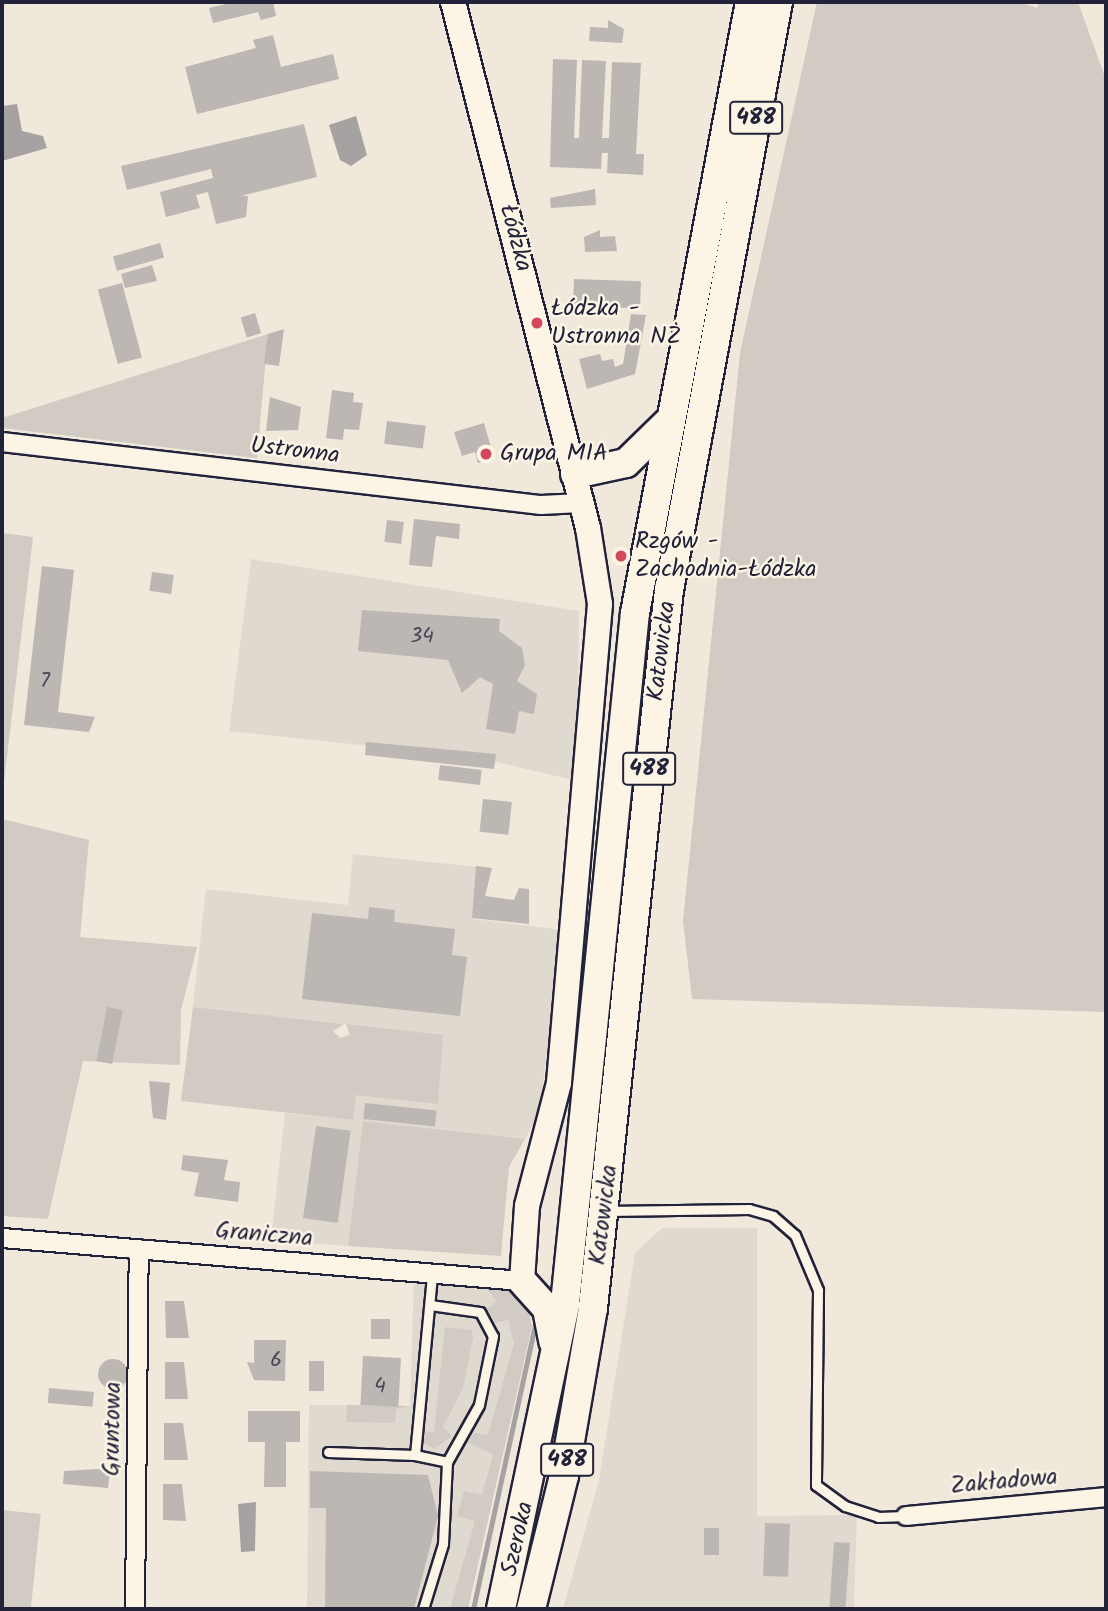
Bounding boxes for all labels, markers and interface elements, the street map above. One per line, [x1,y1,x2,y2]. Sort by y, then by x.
road number: 488 [728,99,784,138]
street label: Łódzka [492,201,538,275]
place label: Łódzka - Ustronna NŻ [551,295,681,351]
marker: Łódzka - Ustronna NŻ [529,315,545,331]
street label: Ustronna [249,431,341,471]
place label: Grupa MIA [500,440,607,468]
marker: Grupa MIA [478,446,494,462]
place label: Rzgów - Zachodnia-Łódzka [635,528,817,584]
marker: Rzgów - Zachodnia-Łódzka [613,548,629,564]
street label: Katowicka [642,599,682,703]
house number: 34 [410,624,434,650]
house number: 7 [40,669,50,695]
road number: 488 [621,750,677,789]
street label: Katowicka [584,1163,624,1267]
street label: Graniczna [214,1216,314,1254]
house number: 6 [270,1348,282,1374]
house number: 4 [374,1374,386,1400]
street label: Gruntowa [98,1381,128,1477]
road number: 488 [539,1441,595,1480]
street label: Zakładowa [949,1463,1059,1501]
street label: Szeroka [495,1499,541,1579]

